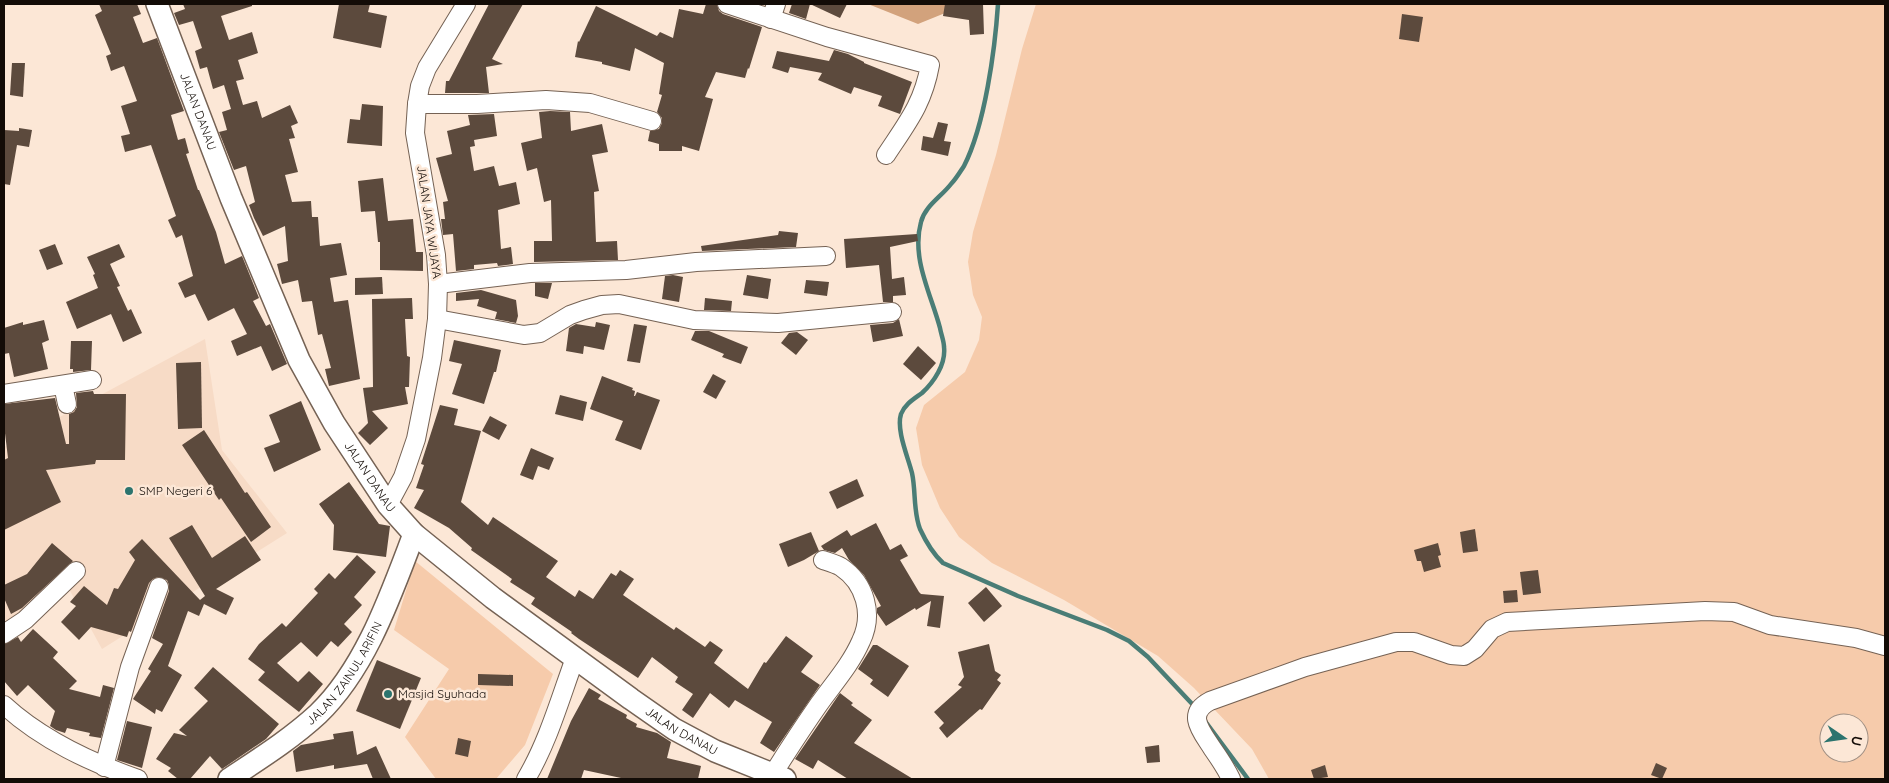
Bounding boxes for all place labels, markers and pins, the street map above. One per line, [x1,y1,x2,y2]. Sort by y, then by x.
place label: SMP Negeri 6 [139,483,213,498]
marker: SMP Negeri 6 [123,485,135,497]
place label: Masjid Syuhada [398,686,486,701]
marker: Masjid Syuhada [382,688,394,700]

